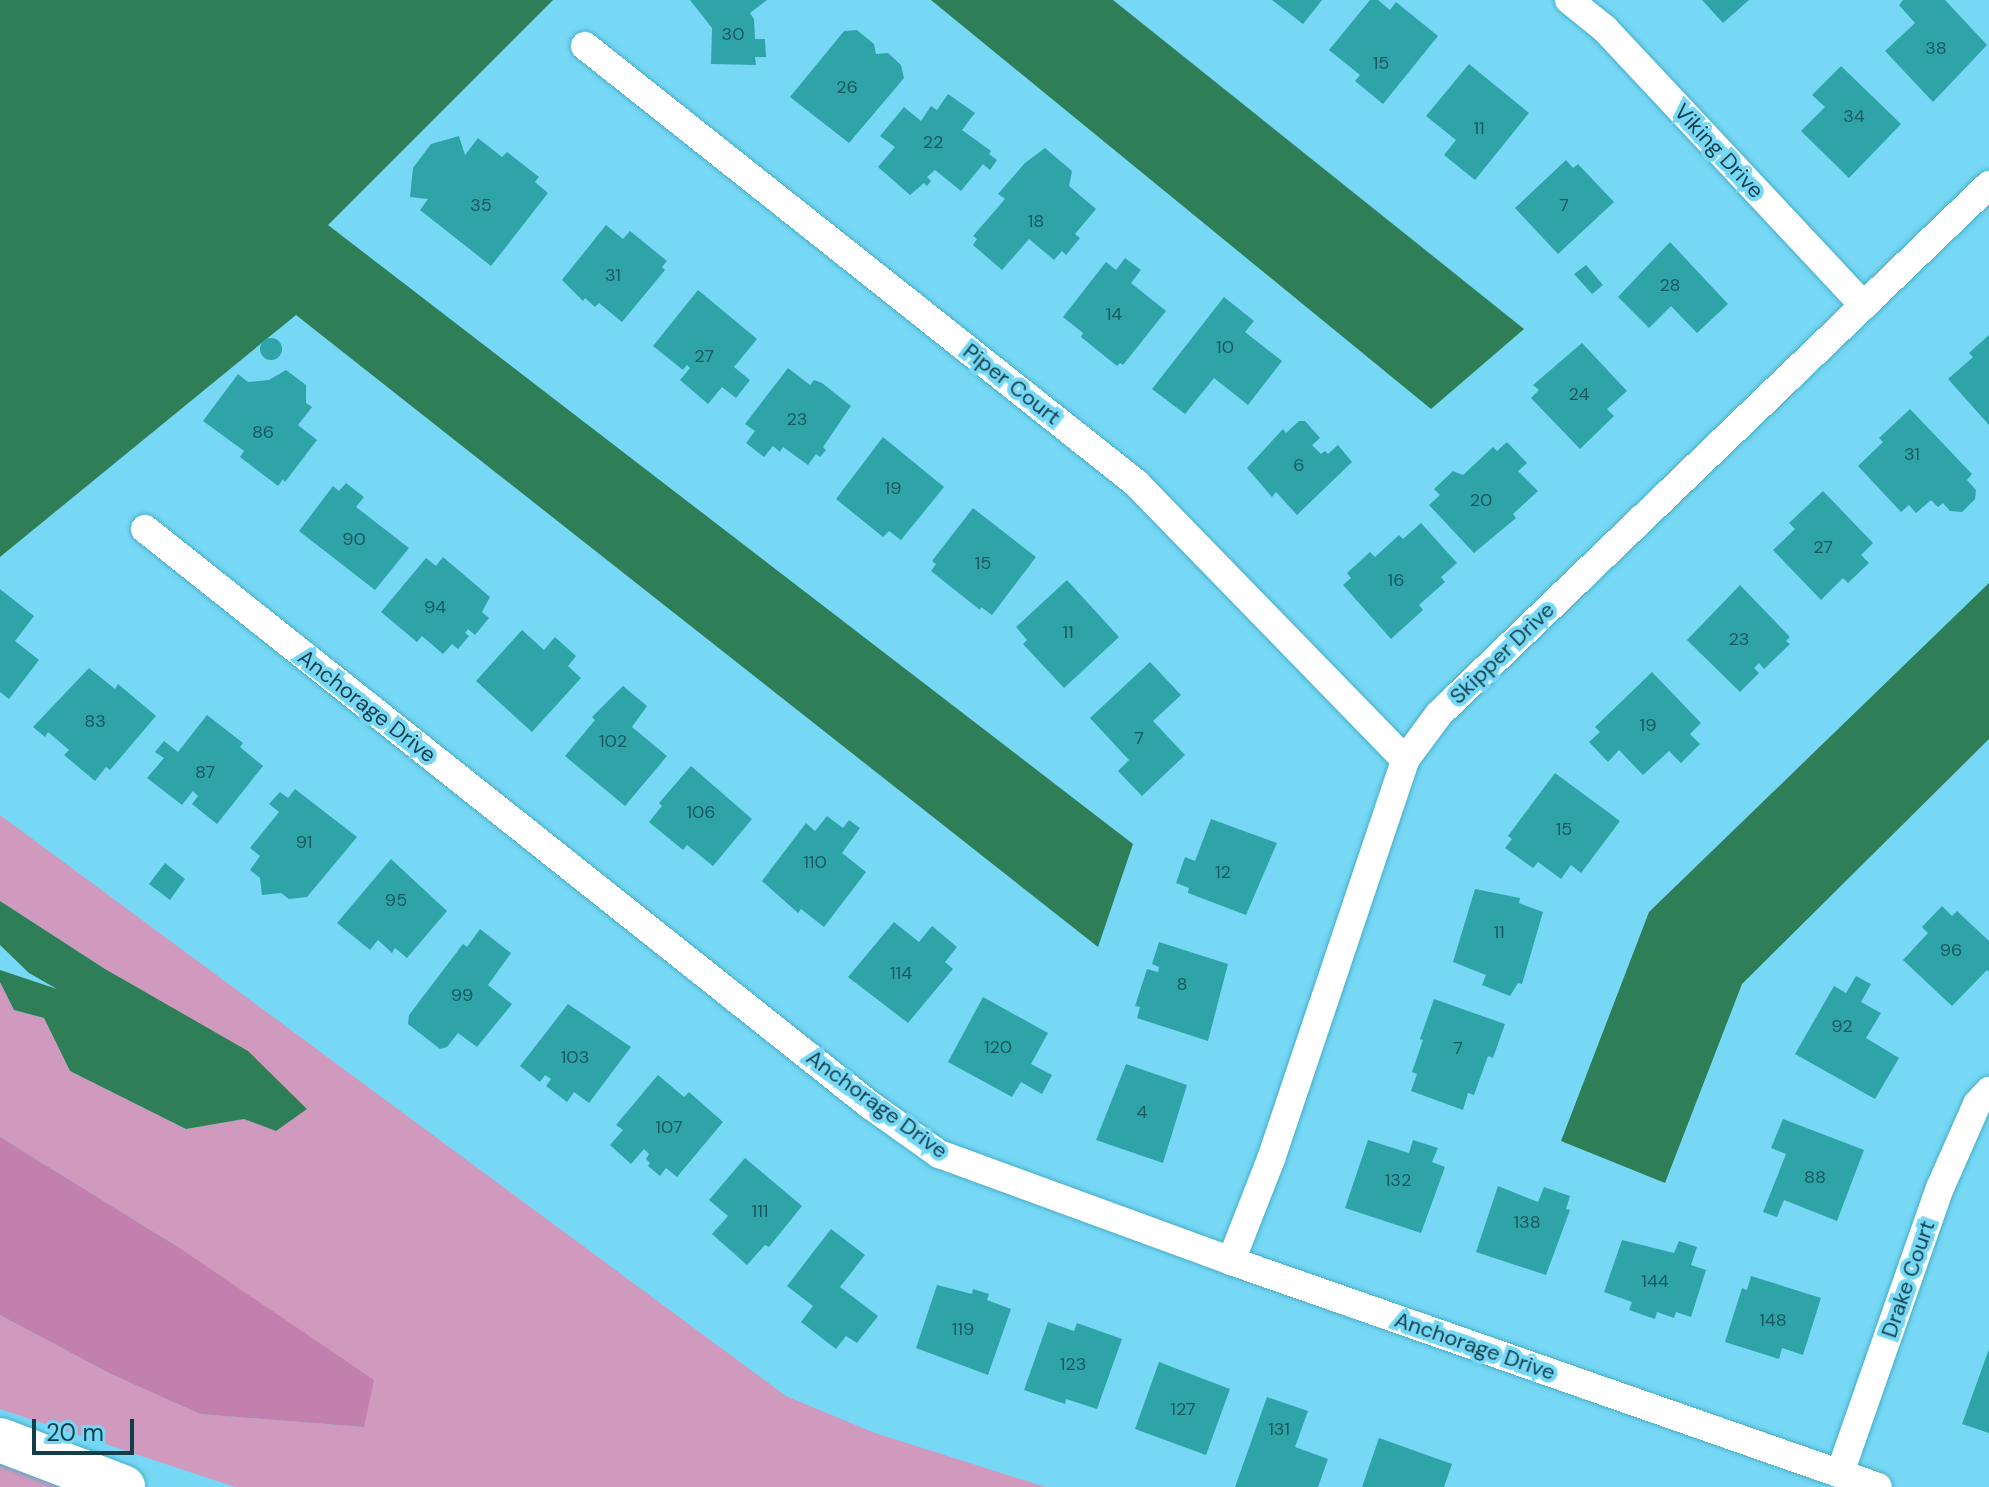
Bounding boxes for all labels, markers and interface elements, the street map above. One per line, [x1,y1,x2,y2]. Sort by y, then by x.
house number: 30 [722,23,744,45]
house number: 38 [1925,37,1947,59]
house number: 15 [1373,52,1389,74]
house number: 26 [836,76,858,98]
street label: Viking Drive [1669,98,1769,204]
house number: 34 [1843,105,1865,127]
house number: 11 [1473,117,1485,139]
house number: 22 [923,131,943,153]
house number: 35 [470,194,492,216]
house number: 7 [1559,194,1569,216]
house number: 18 [1028,210,1044,232]
house number: 31 [605,264,621,286]
house number: 28 [1659,274,1681,296]
house number: 14 [1106,303,1122,325]
house number: 10 [1216,336,1234,358]
street label: Piper Court [958,338,1066,430]
house number: 27 [694,345,714,367]
house number: 24 [1569,383,1589,405]
house number: 23 [786,408,808,430]
house number: 86 [252,421,274,443]
house number: 31 [1904,443,1920,465]
house number: 6 [1293,454,1305,476]
house number: 19 [885,477,901,499]
house number: 20 [1470,489,1492,511]
house number: 90 [342,528,366,550]
house number: 27 [1813,536,1833,558]
house number: 15 [975,552,991,574]
house number: 16 [1388,569,1404,591]
house number: 94 [424,596,446,618]
street label: Skipper Drive [1444,597,1560,709]
house number: 11 [1062,621,1074,643]
house number: 23 [1728,628,1750,650]
street label: Anchorage Drive [293,644,441,768]
house number: 83 [84,710,106,732]
house number: 19 [1640,714,1656,736]
house number: 7 [1134,727,1144,749]
house number: 102 [599,730,627,752]
house number: 87 [195,761,215,783]
house number: 106 [686,801,716,823]
house number: 15 [1556,818,1572,840]
house number: 91 [296,831,312,853]
house number: 110 [803,851,827,873]
house number: 12 [1215,861,1231,883]
house number: 95 [385,889,407,911]
house number: 11 [1493,921,1505,943]
house number: 96 [1940,939,1962,961]
house number: 114 [890,962,912,984]
house number: 8 [1177,973,1187,995]
house number: 99 [451,984,473,1006]
house number: 92 [1831,1015,1853,1037]
house number: 120 [984,1036,1012,1058]
house number: 7 [1453,1037,1463,1059]
street label: Anchorage Drive [801,1044,953,1164]
house number: 103 [561,1046,589,1068]
house number: 4 [1137,1101,1147,1123]
house number: 107 [655,1116,683,1138]
house number: 88 [1804,1166,1826,1188]
house number: 132 [1385,1169,1411,1191]
house number: 111 [752,1200,768,1222]
house number: 138 [1513,1211,1541,1233]
street label: Drake Court [1876,1217,1940,1341]
house number: 144 [1641,1270,1669,1292]
street label: Anchorage Drive [1391,1306,1559,1386]
house number: 148 [1759,1309,1787,1331]
house number: 119 [952,1318,974,1340]
house number: 123 [1060,1353,1086,1375]
house number: 127 [1170,1398,1196,1420]
scale bar [36,1403,138,1453]
text: 20 m [46,1417,104,1448]
house number: 131 [1268,1418,1290,1440]

